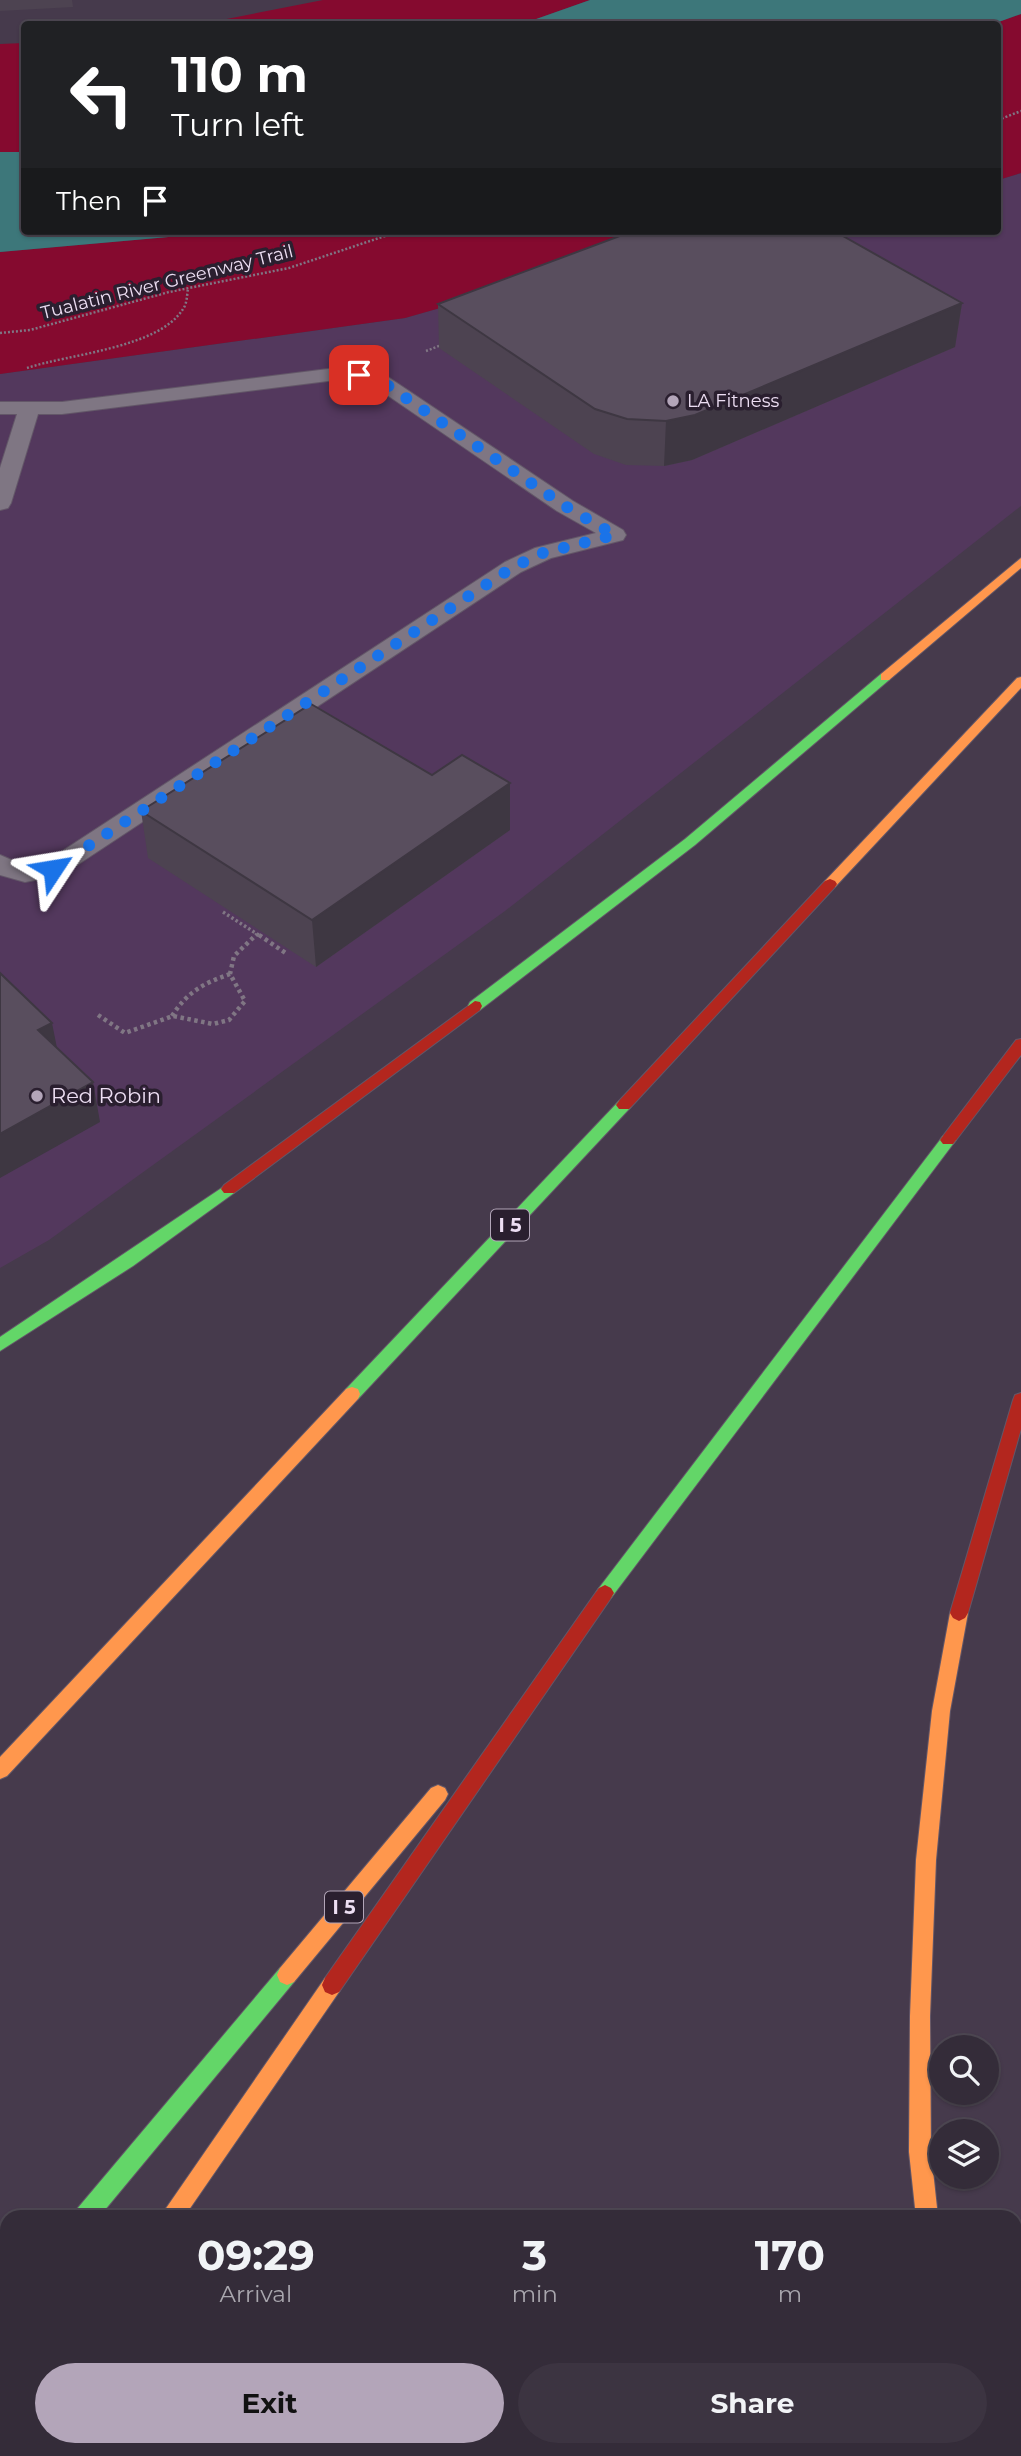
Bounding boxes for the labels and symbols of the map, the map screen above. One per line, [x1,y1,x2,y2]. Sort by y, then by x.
street label: Tualatin River Greenway Trail [39,240,295,324]
pin [329,345,389,405]
place label: LA Fitness [687,390,779,412]
marker: LA Fitness [665,393,681,409]
position arrow [16,832,90,906]
place label: Red Robin [51,1083,161,1108]
marker: Red Robin [29,1088,45,1104]
road number: I 5 [491,1210,529,1240]
road number: I 5 [325,1892,363,1923]

